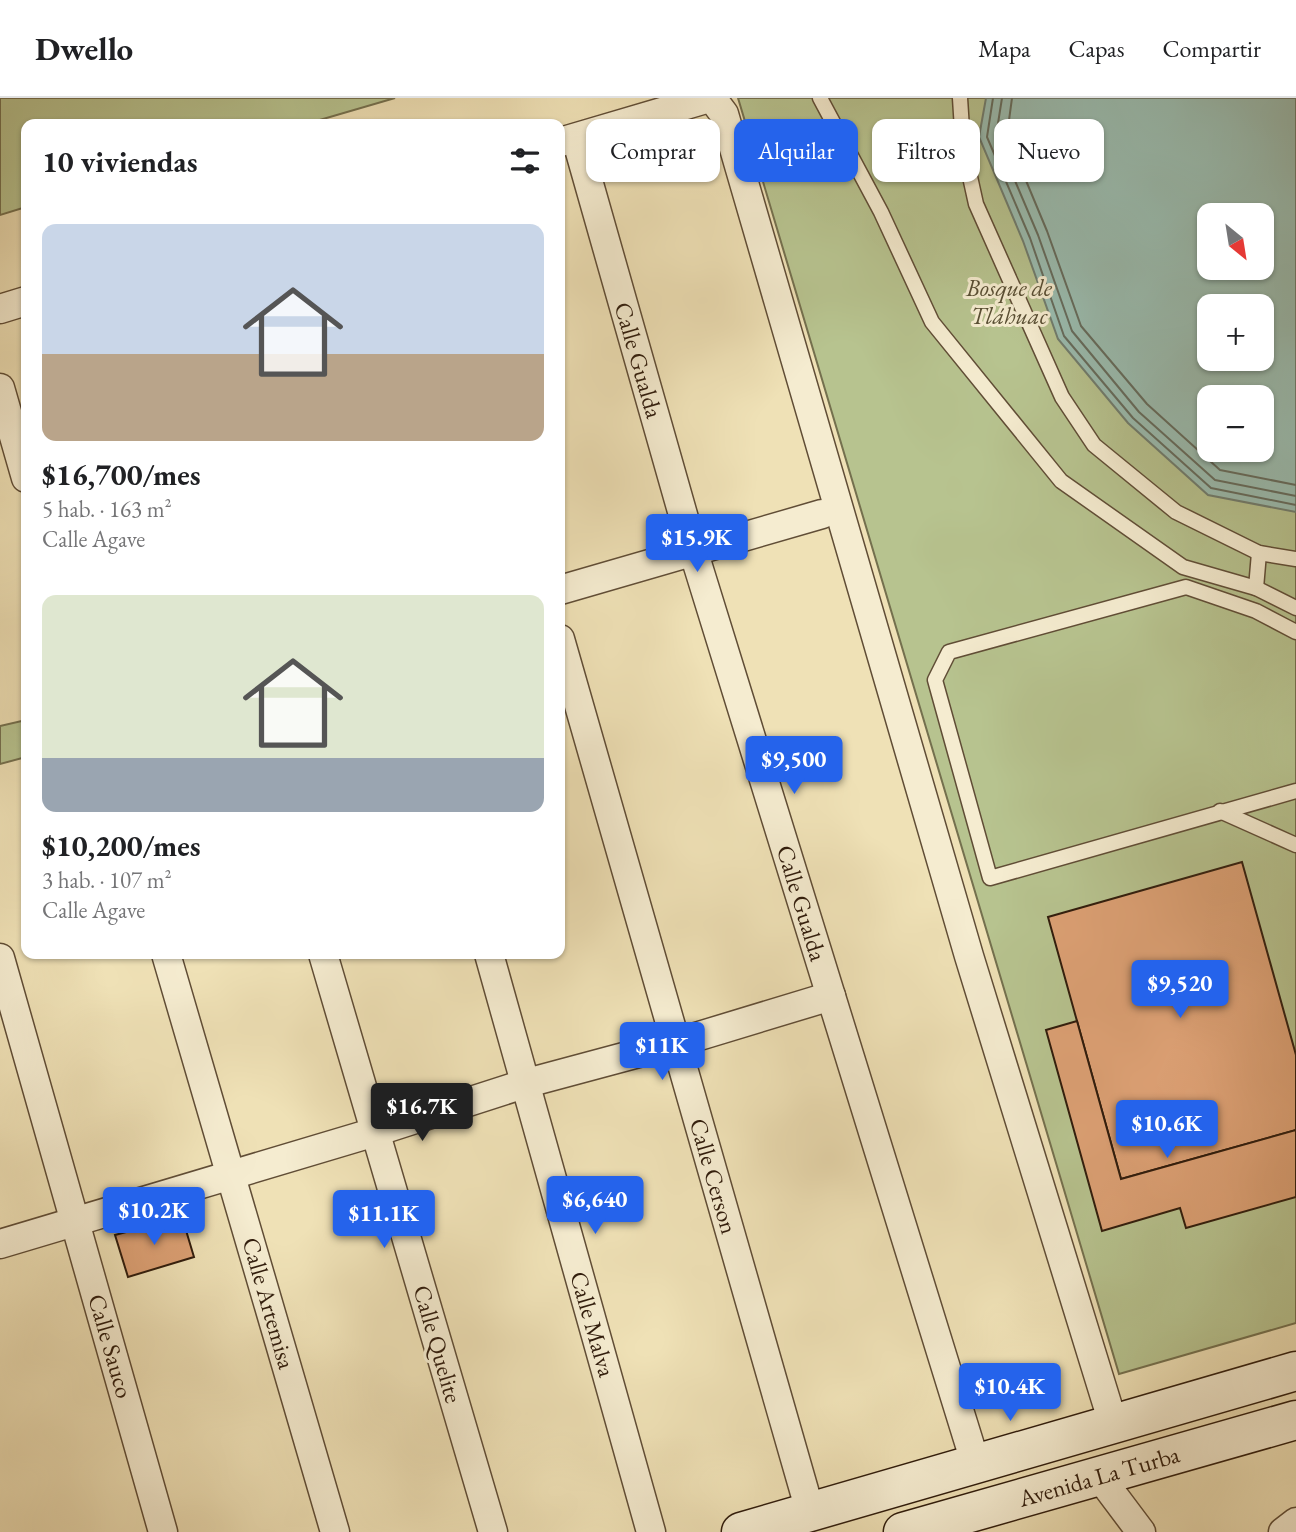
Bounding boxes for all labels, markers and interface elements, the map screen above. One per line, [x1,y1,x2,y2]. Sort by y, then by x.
text: Dwello [35,27,133,70]
text: Mapa [978,33,1030,64]
text: Capas [1068,33,1124,64]
text: Compartir [1162,33,1261,64]
chip: Comprar [586,119,720,182]
chip: Alquilar [734,119,858,182]
chip: Filtros [872,119,980,182]
chip: Nuevo [994,119,1104,182]
text: 10 viviendas [42,142,198,181]
icon: filters [506,142,544,180]
north arrow [1197,203,1274,280]
map controls [1197,203,1274,462]
icon: home [230,269,356,395]
park label: Bosque de Tláhuac [965,272,1053,331]
button: + [1197,294,1274,371]
street label: Calle Gualda [608,298,670,422]
button: − [1197,385,1274,462]
text: $16,700/mes [42,455,200,494]
text: 5 hab. · 163 m² [42,494,172,524]
pin: $15.9K [640,514,754,574]
text: $15.9K [662,522,732,552]
text: Calle Agave [42,524,145,554]
icon: home [230,640,356,766]
pin: $9,500 [737,736,851,796]
text: $9,500 [762,744,826,774]
text: $10,200/mes [42,826,200,865]
street label: Calle Gualda [770,841,834,965]
text: 3 hab. · 107 m² [42,865,172,895]
text: Calle Agave [42,895,145,925]
pin: $9,520 [1123,960,1237,1020]
text: $9,520 [1148,968,1212,998]
pin: $11K [621,1023,703,1082]
text: $11K [636,1030,688,1060]
pin: $16.7K [365,1084,479,1143]
text: $16.7K [387,1091,457,1121]
pin: $10.6K [1110,1100,1224,1160]
text: $10.6K [1132,1108,1202,1138]
street label: Calle Cerson [683,1115,745,1238]
pin: $6,640 [538,1176,652,1236]
text: $6,640 [563,1184,627,1214]
pin: $10.2K [97,1188,211,1247]
pin: $11.1K [327,1190,441,1250]
text: $10.2K [119,1195,189,1225]
text: $11.1K [349,1198,419,1228]
street label: Calle Artemisa [235,1234,303,1373]
street label: Calle Malva [563,1268,623,1381]
street label: Calle Quelite [406,1281,470,1407]
street label: Calle Sauco [81,1290,141,1402]
pin: $10.4K [953,1364,1067,1423]
text: $10.4K [975,1371,1045,1401]
street label: Avenida La Turba [1014,1438,1183,1514]

